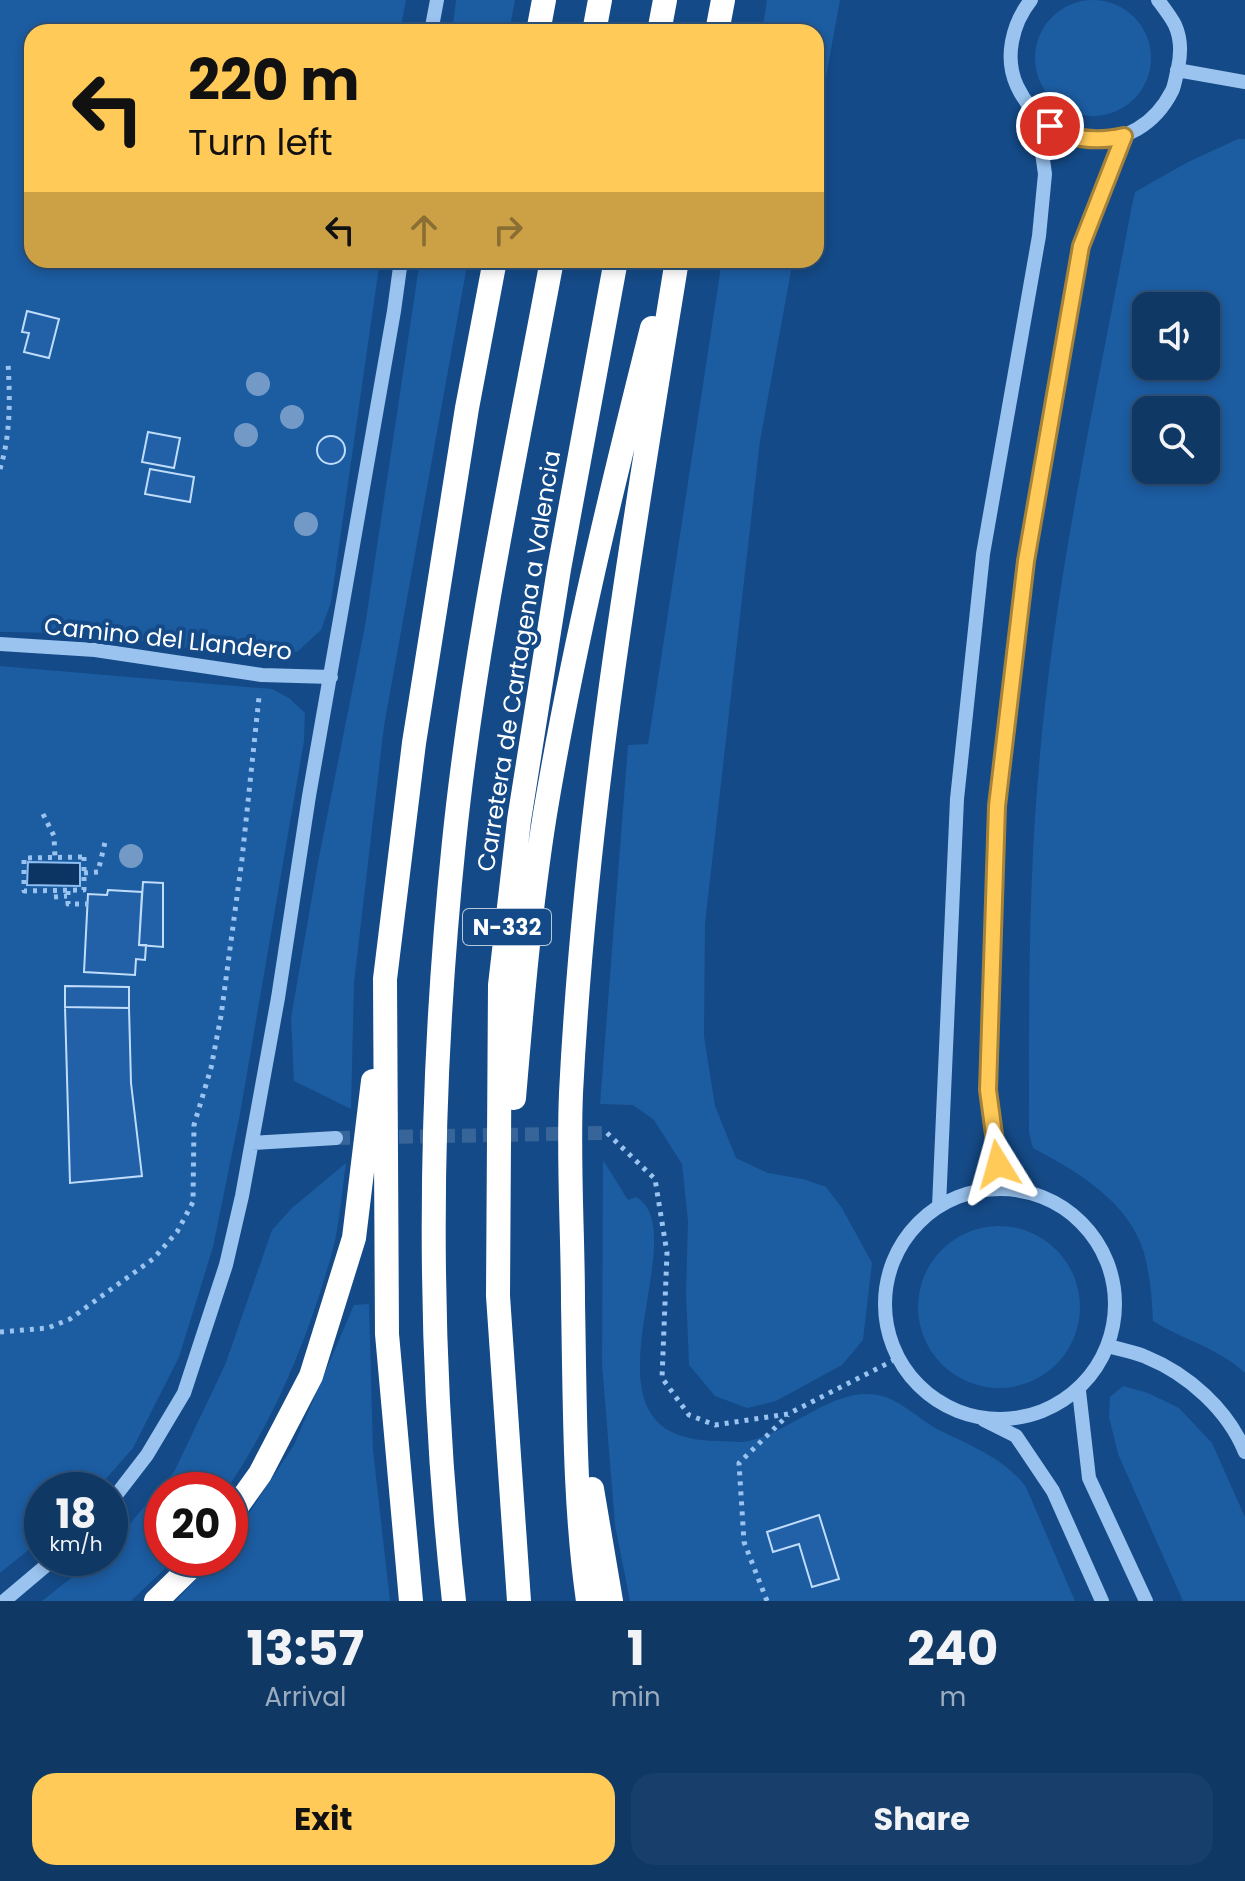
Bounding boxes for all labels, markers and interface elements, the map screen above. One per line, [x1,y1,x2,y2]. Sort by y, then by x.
text: 220 m [188,41,360,120]
icon: left [56,56,160,160]
pin [1016,92,1084,160]
icon: arrive [1028,104,1072,148]
text: Turn left [188,117,333,168]
icon: left [318,208,362,252]
icon: ahead [402,208,446,252]
icon: right [486,208,530,252]
map controls [1132,292,1220,484]
button: sound [1132,292,1220,380]
button: search [1132,396,1220,484]
street label: Carretera de Cartagena a Valencia [469,448,568,874]
street label: Camino del Llandero [42,609,294,668]
road number: N-332 [463,909,551,945]
position arrow [956,1122,1040,1206]
speed limit sign: 20 [144,1472,248,1576]
text: 18 [56,1486,96,1542]
text: km/h [49,1530,103,1558]
text: 13:57 [247,1615,364,1682]
text: 1 [627,1615,645,1682]
text: 240 [907,1615,998,1682]
text: Arrival [264,1679,346,1715]
text: min [611,1679,661,1715]
text: m [939,1679,966,1715]
button: Exit [32,1773,615,1865]
button: Share [631,1773,1213,1865]

